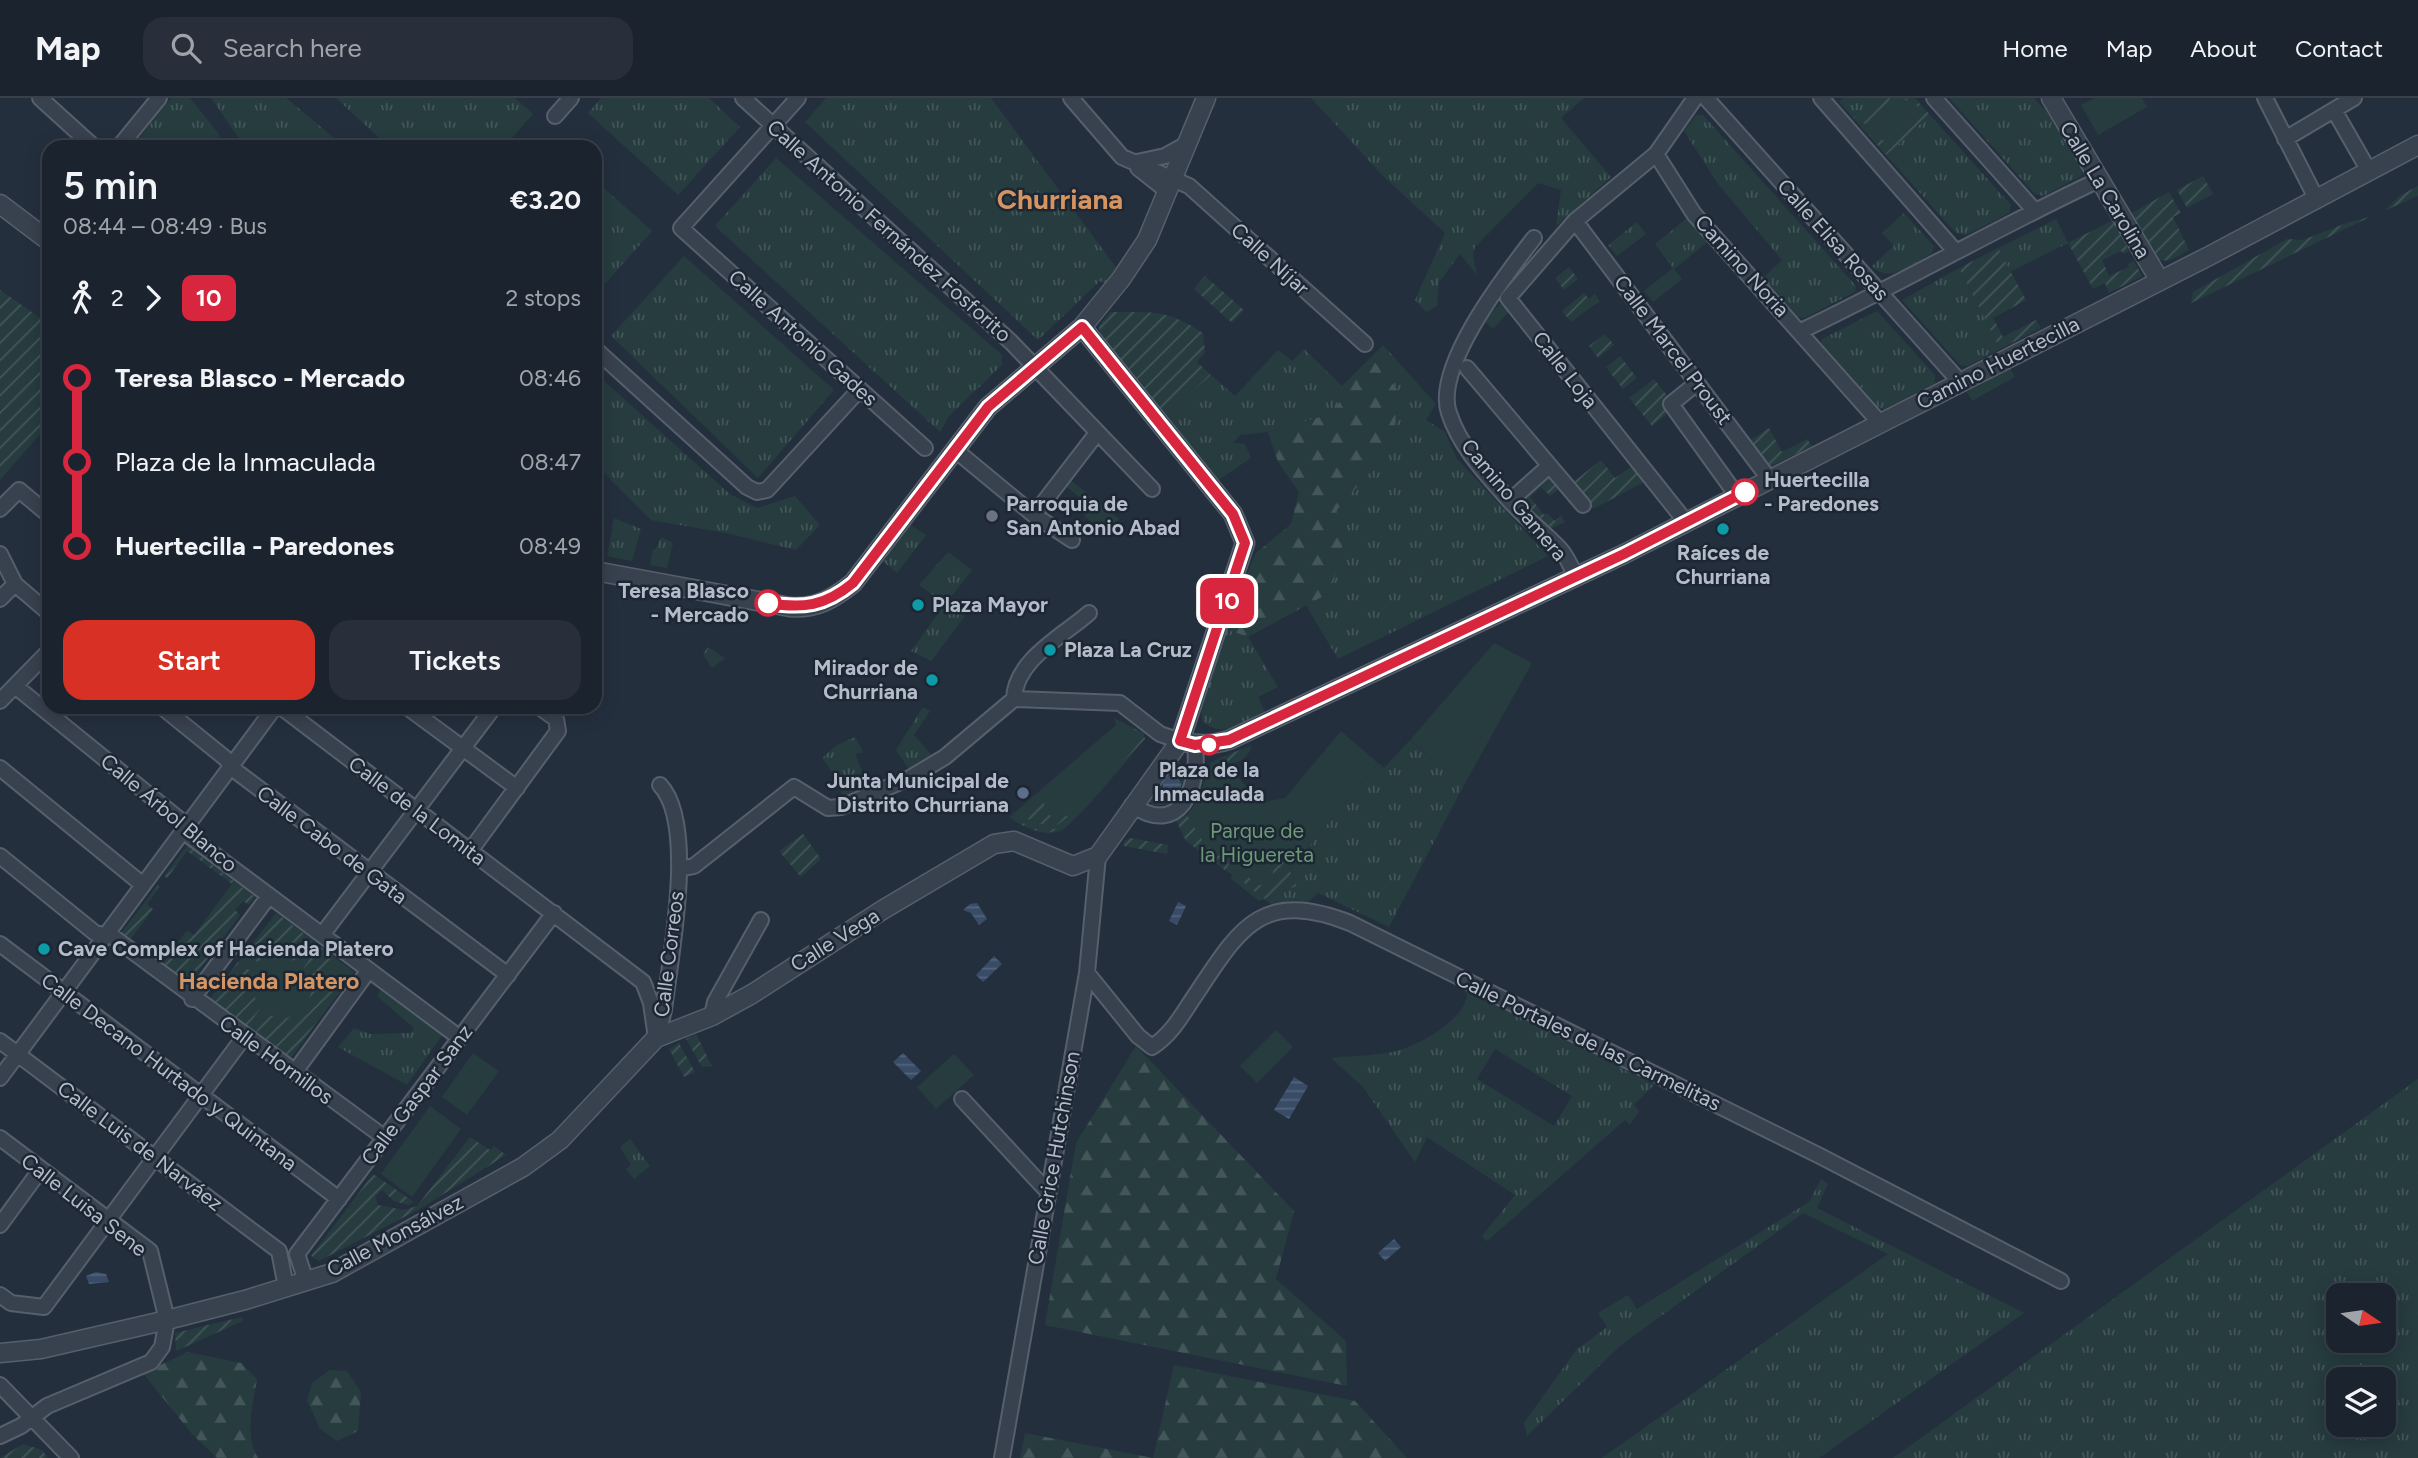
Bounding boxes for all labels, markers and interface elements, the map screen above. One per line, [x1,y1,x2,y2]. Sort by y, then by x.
search box [143,17,633,80]
text: Map [35,29,101,68]
icon: search [167,29,205,67]
text: Search here [223,32,362,64]
text: Home [2002,34,2068,63]
text: Map [2106,34,2152,63]
text: About [2190,34,2257,63]
text: Contact [2295,34,2383,63]
street label: Calle Antonio Fernández Fosforito [762,114,1017,347]
street label: Calle La Carolina [2055,117,2156,263]
text: 5 min [63,163,158,209]
street label: Calle Elisa Rosas [1772,174,1895,306]
district label: Churriana [997,182,1123,216]
text: €3.20 [510,184,581,216]
street label: Camino Noria [1690,209,1795,322]
text: 08:44 – 08:49 · Bus [63,212,267,240]
street label: Calle Níjar [1226,217,1314,300]
street label: Calle Antonio Gades [724,264,883,411]
street label: Calle Marcel Proust [1609,270,1738,429]
icon: walk [63,279,101,317]
icon: forward [134,279,172,317]
text: 10 [196,283,222,312]
text: 2 [111,284,124,312]
text: 2 stops [505,284,581,312]
street label: Camino Huertecilla [1912,311,2083,414]
street label: Calle Loja [1527,326,1603,413]
text: Teresa Blasco - Mercado [115,362,405,394]
text: 08:46 [519,364,581,392]
street label: Camino Gamera [1456,434,1573,566]
text: Plaza de la Inmaculada [115,446,376,478]
text: 08:47 [520,448,581,476]
place label: Huertecilla - Paredones [1764,467,1879,516]
marker: Huertecilla - Paredones [1732,479,1758,505]
place label: Parroquia de San Antonio Abad [1006,491,1180,540]
marker: Parroquia de San Antonio Abad [984,508,1000,524]
marker: Raíces de Churriana [1715,521,1731,537]
text: Huertecilla - Paredones [115,530,394,562]
text: 08:49 [519,532,581,560]
place label: Raíces de Churriana [1676,540,1770,589]
place label: Teresa Blasco - Mercado [618,578,749,627]
line badge: 10 [1196,578,1258,624]
text: 10 [1214,586,1240,615]
marker: Teresa Blasco - Mercado [755,590,781,616]
place label: Plaza Mayor [932,592,1048,617]
marker: Plaza Mayor [910,597,926,613]
button: Start [63,620,315,700]
button: Tickets [329,620,581,700]
place label: Plaza La Cruz [1064,637,1192,662]
marker: Plaza La Cruz [1042,642,1058,658]
place label: Mirador de Churriana [814,655,918,704]
marker: Mirador de Churriana [924,672,940,688]
marker: Plaza de la Inmaculada [1199,735,1219,755]
street label: Calle Árbol Blanco [96,748,243,877]
street label: Calle de la Lomita [344,751,491,870]
place label: Plaza de la Inmaculada [1154,757,1264,806]
place label: Junta Municipal de Distrito Churriana [827,768,1009,817]
street label: Calle Cabo de Gata [252,780,412,909]
marker: Junta Municipal de Distrito Churriana [1015,785,1031,801]
park label: Parque de la Higuereta [1200,818,1314,867]
street label: Calle Correos [648,890,689,1018]
street label: Calle Vega [786,902,884,977]
place label: Cave Complex of Hacienda Platero [58,936,394,961]
marker: Cave Complex of Hacienda Platero [36,941,52,957]
street label: Calle Portales de las Carmelitas [1451,965,1725,1116]
street label: Calle Decano Hurtado y Quintana [37,967,302,1176]
district label: Hacienda Platero [179,967,359,995]
street label: Calle Hornillos [215,1010,338,1109]
street label: Calle Gaspar Sanz [356,1020,478,1170]
street label: Calle Grice Hutchinson [1022,1049,1085,1267]
street label: Calle Luis de Narváez [53,1075,228,1216]
street label: Calle Luisa Sene [17,1148,152,1261]
street label: Calle Monsálvez [322,1189,467,1282]
north arrow [2326,1283,2396,1353]
map controls [2326,1283,2396,1437]
button: layers [2326,1367,2396,1437]

